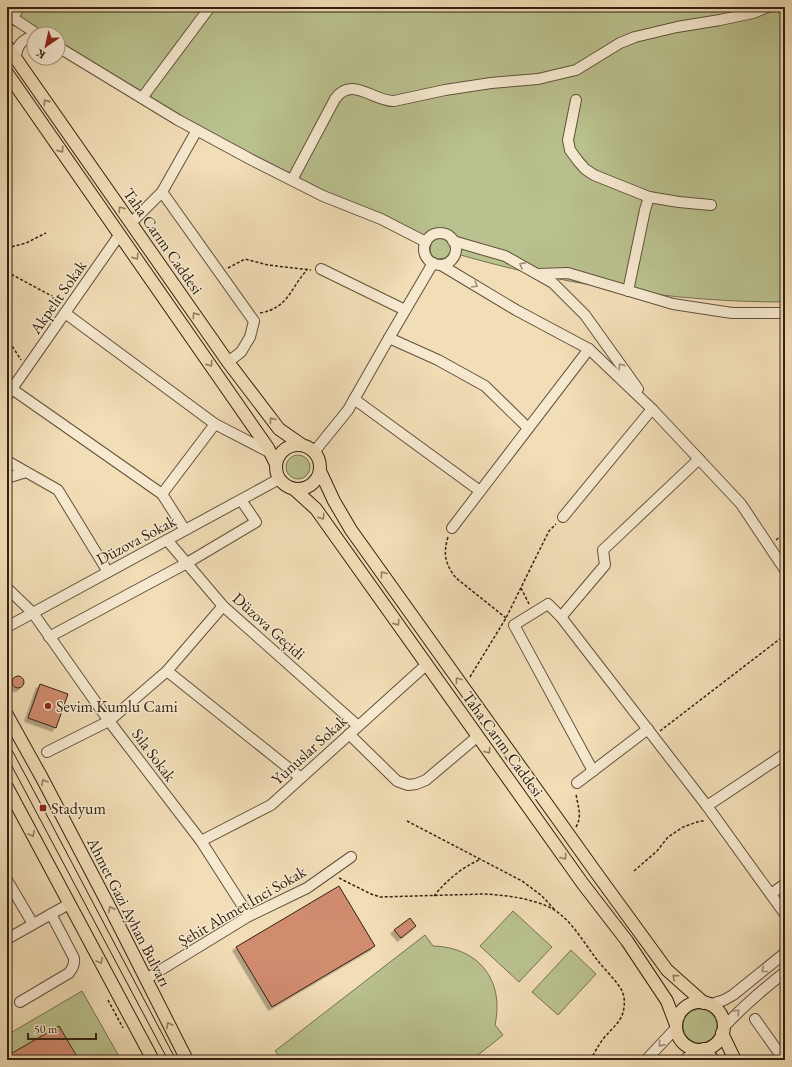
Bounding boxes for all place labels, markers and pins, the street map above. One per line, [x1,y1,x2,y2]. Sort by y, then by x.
place label: Sevim Kumlu Cami [56,696,178,717]
marker: Sevim Kumlu Cami [43,701,53,711]
place label: Stadyum [51,798,106,819]
marker: Stadyum [38,803,48,813]

